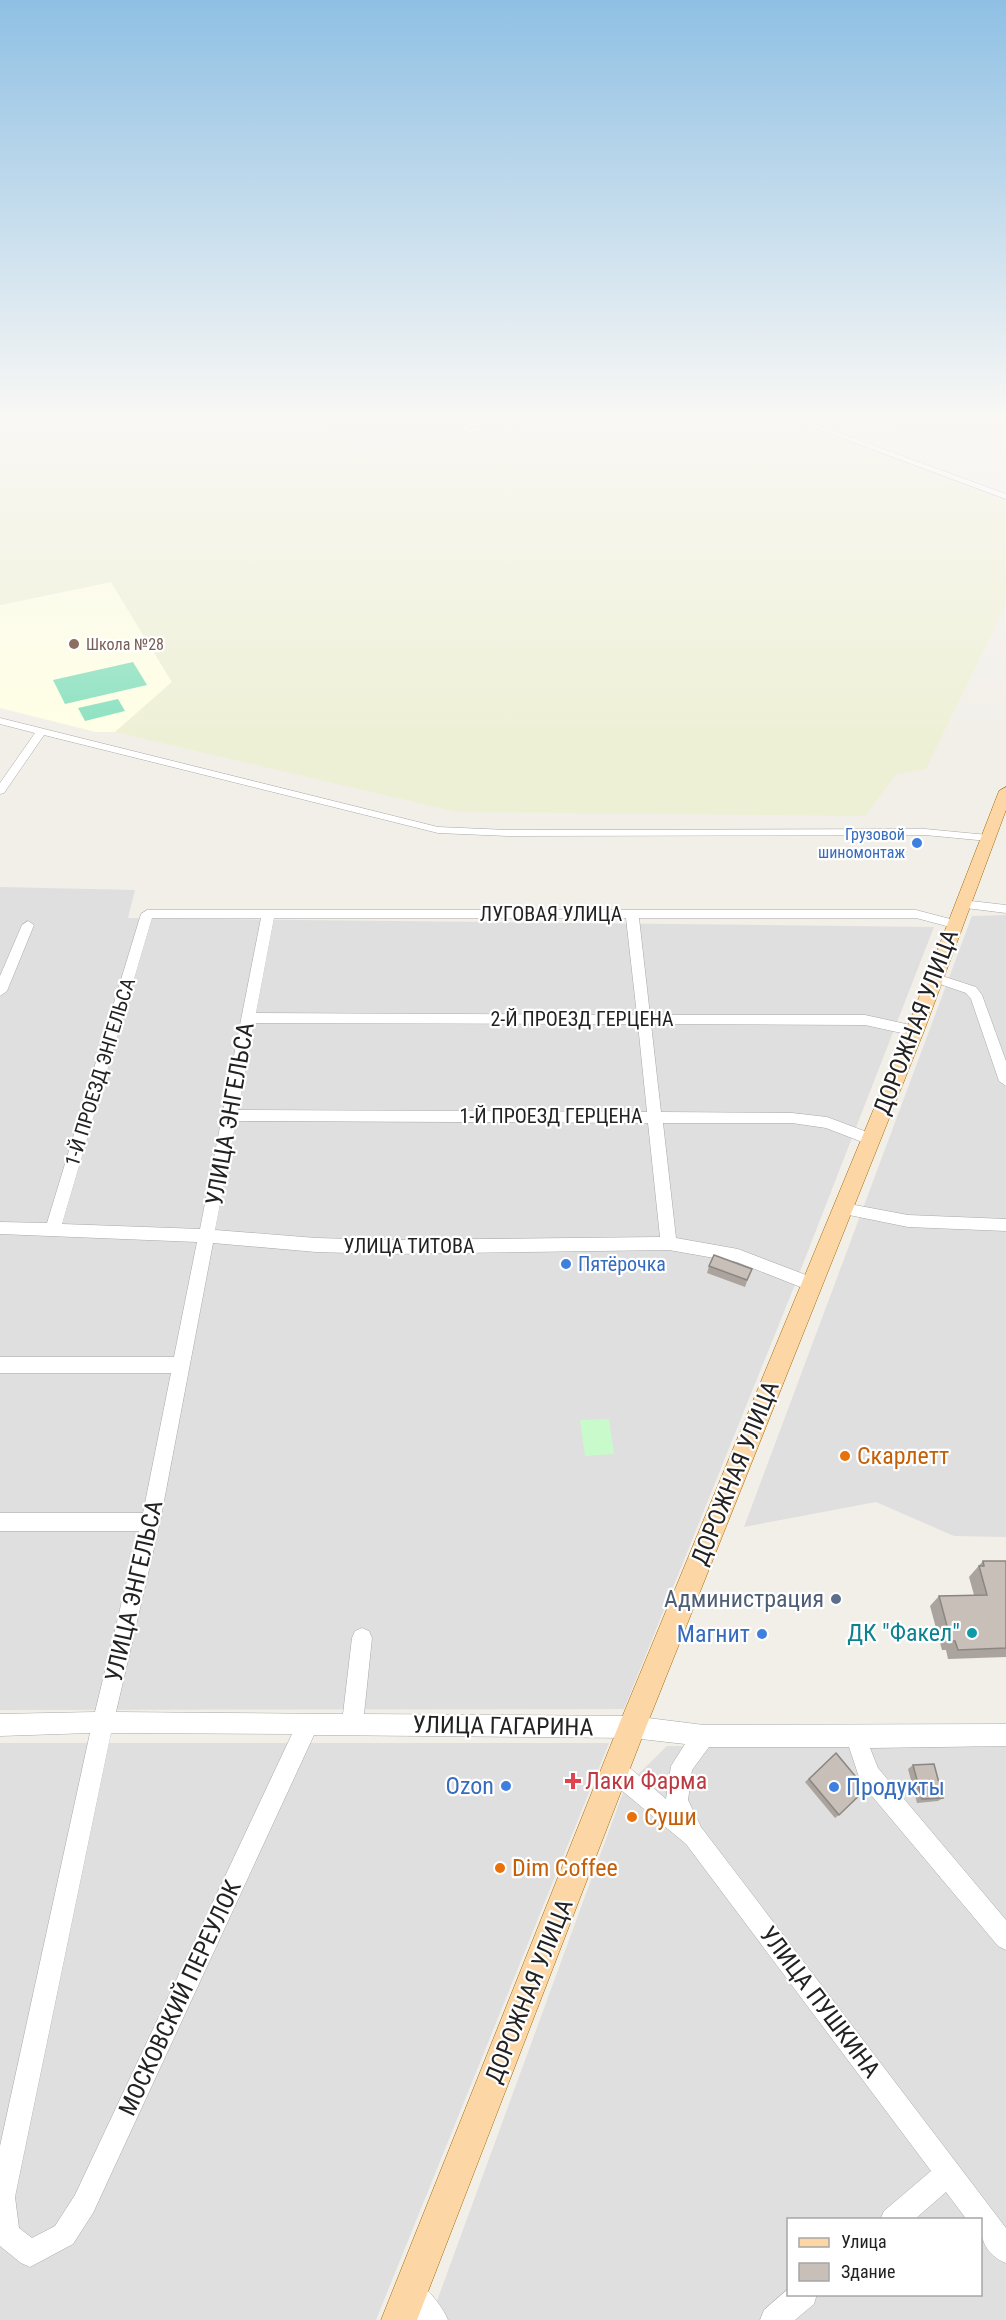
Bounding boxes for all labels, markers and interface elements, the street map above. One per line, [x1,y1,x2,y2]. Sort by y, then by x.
place label: Школа №28 [86,635,164,654]
marker: Школа №28 [67,637,81,651]
place label: Грузовой шиномонтаж [818,825,905,862]
marker: Грузовой шиномонтаж [910,836,924,850]
street label: ЛУГОВАЯ УЛИЦА [480,902,623,926]
street label: ДОРОЖНАЯ УЛИЦА [868,925,964,1118]
street label: 1-Й ПРОЕЗД ЭНГЕЛЬСА [60,975,140,1169]
street label: 2-Й ПРОЕЗД ГЕРЦЕНА [490,1007,674,1031]
street label: УЛИЦА ЭНГЕЛЬСА [200,1020,260,1208]
street label: 1-Й ПРОЕЗД ГЕРЦЕНА [459,1104,643,1128]
street label: УЛИЦА ТИТОВА [344,1234,475,1258]
place label: Пятёрочка [578,1252,666,1276]
marker: Пятёрочка [559,1257,573,1271]
street label: ДОРОЖНАЯ УЛИЦА [685,1377,785,1569]
place label: Скарлетт [857,1442,949,1470]
marker: Скарлетт [838,1449,852,1463]
street label: УЛИЦА ЭНГЕЛЬСА [100,1497,169,1684]
place label: Администрация [664,1585,824,1613]
marker: Администрация [829,1592,843,1606]
place label: ДК "Факел" [847,1619,960,1647]
place label: Магнит [677,1620,750,1648]
marker: ДК "Факел" [965,1626,979,1640]
marker: Магнит [755,1627,769,1641]
street label: УЛИЦА ГАГАРИНА [412,1710,594,1742]
place label: Лаки Фарма [585,1767,707,1795]
place label: Ozon [446,1772,494,1800]
place label: Продукты [846,1773,945,1801]
marker: Лаки Фарма [566,1774,580,1788]
marker: Ozon [499,1779,513,1793]
marker: Продукты [827,1780,841,1794]
place label: Суши [644,1803,697,1831]
marker: Суши [625,1810,639,1824]
place label: Dim Coffee [512,1854,618,1882]
marker: Dim Coffee [493,1861,507,1875]
street label: МОСКОВСКИЙ ПЕРЕУЛОК [113,1875,247,2120]
street label: ДОРОЖНАЯ УЛИЦА [479,1895,579,2087]
street label: УЛИЦА ПУШКИНА [754,1921,886,2083]
legend [787,2218,982,2296]
text: Улица [841,2231,887,2252]
text: Здание [841,2261,895,2282]

